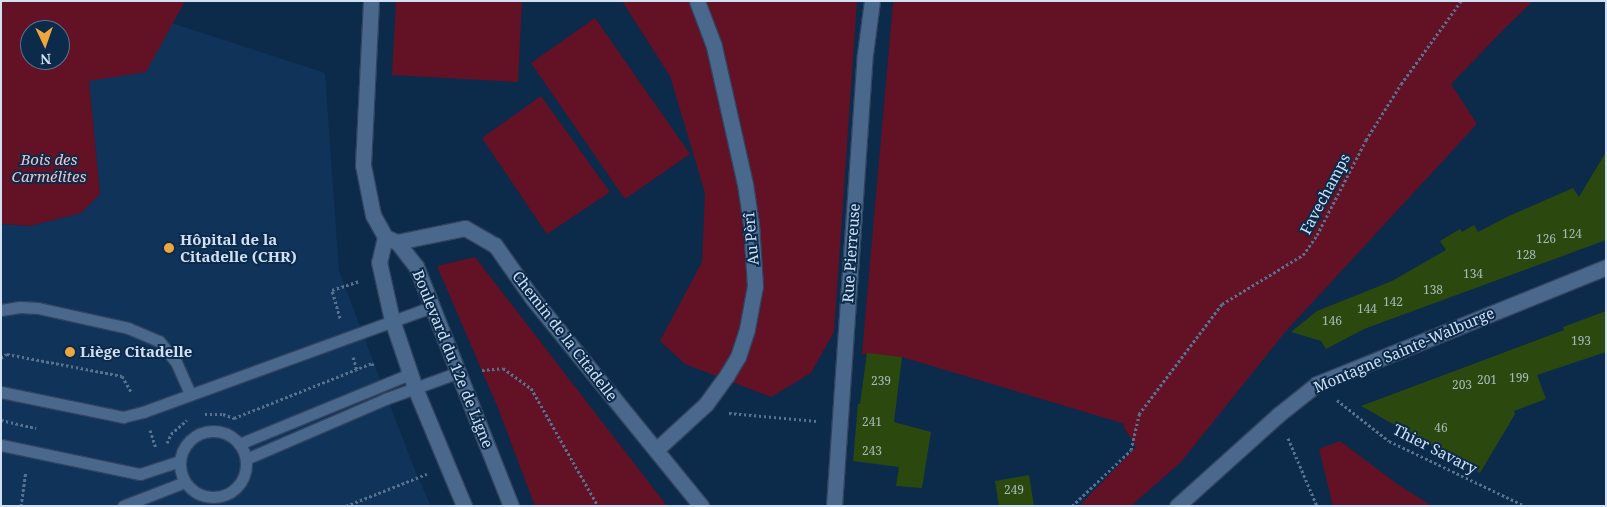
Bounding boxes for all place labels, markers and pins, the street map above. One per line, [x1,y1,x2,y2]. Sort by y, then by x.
place label: Hôpital de la Citadelle (CHR) [180,230,297,265]
marker: Hôpital de la Citadelle (CHR) [162,241,176,255]
place label: Liège Citadelle [80,343,192,361]
marker: Liège Citadelle [64,346,76,358]

